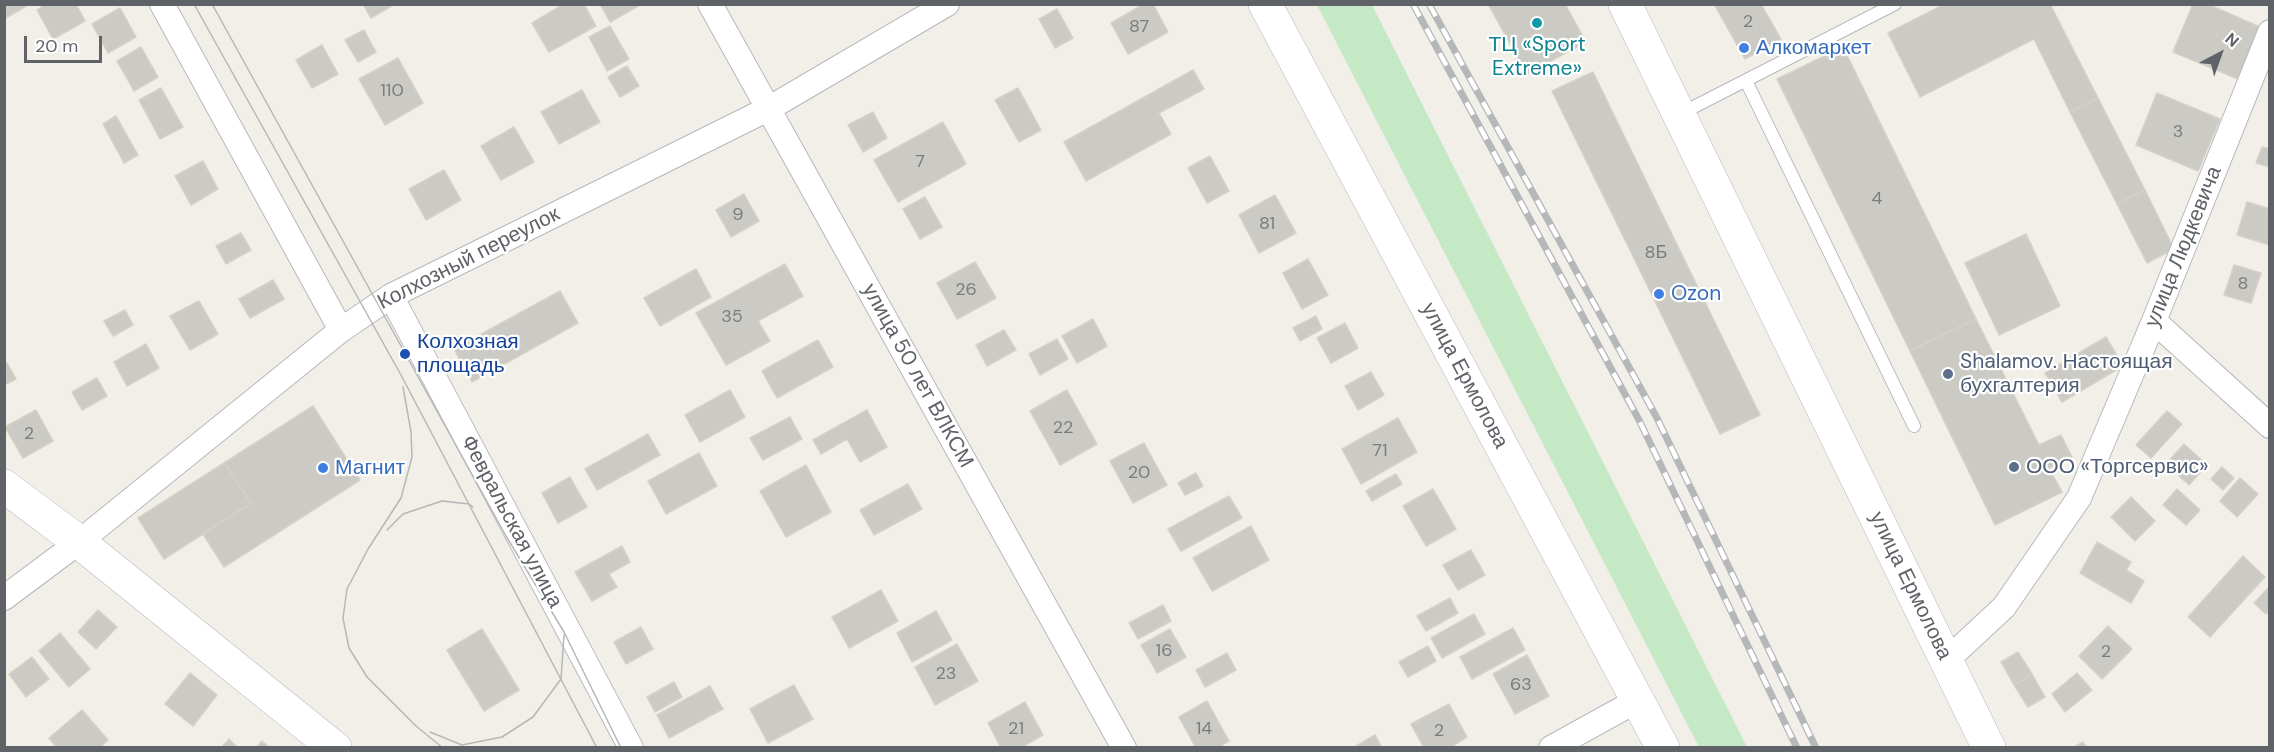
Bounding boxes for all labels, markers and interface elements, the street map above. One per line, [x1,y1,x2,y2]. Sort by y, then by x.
house number: 2 [1743,11,1753,33]
house number: 87 [1129,16,1149,38]
marker: ТЦ «Sport Extreme» [1530,16,1544,30]
scale bar [27,24,105,62]
north arrow [2190,24,2250,84]
text: N [2221,28,2243,52]
place label: ТЦ «Sport Extreme» [1488,32,1586,82]
text: 20 m [35,34,78,58]
place label: Алкомаркет [1756,35,1871,61]
marker: Алкомаркет [1737,41,1751,55]
house number: 110 [380,80,404,102]
house number: 3 [2173,121,2183,143]
house number: 7 [915,151,925,173]
street label: улица Людкевича [2140,163,2228,331]
house number: 4 [1872,188,1882,210]
street label: Колхозный переулок [374,202,564,316]
house number: 9 [732,204,744,226]
house number: 81 [1259,213,1275,235]
house number: 8Б [1645,242,1667,264]
house number: 8 [2238,273,2248,295]
house number: 26 [955,279,977,301]
street label: улица 50 лет ВЛКСМ [856,280,978,472]
place label: Ozon [1671,281,1721,307]
marker: Ozon [1652,287,1666,301]
street label: улица Ермолова [1415,299,1513,453]
house number: 35 [721,306,743,328]
place label: Колхозная площадь [417,329,519,379]
marker: Колхозная площадь [398,347,412,361]
place label: Shalamov. Настоящая бухгалтерия [1960,349,2173,399]
marker: Shalamov. Настоящая бухгалтерия [1941,367,1955,381]
house number: 22 [1053,417,1073,439]
house number: 2 [24,423,34,445]
street label: Февральская улица [455,431,567,613]
house number: 71 [1372,440,1388,462]
place label: ООО «Торгсервис» [2026,454,2209,480]
place label: Магнит [335,455,405,481]
marker: ООО «Торгсервис» [2007,460,2021,474]
marker: Магнит [316,461,330,475]
house number: 20 [1128,462,1150,484]
street label: улица Ермолова [1863,508,1957,664]
house number: 16 [1156,640,1172,662]
house number: 2 [2101,641,2111,663]
house number: 23 [935,663,957,685]
house number: 63 [1510,674,1532,696]
house number: 21 [1008,718,1024,740]
house number: 14 [1196,718,1212,740]
house number: 2 [1434,720,1444,742]

